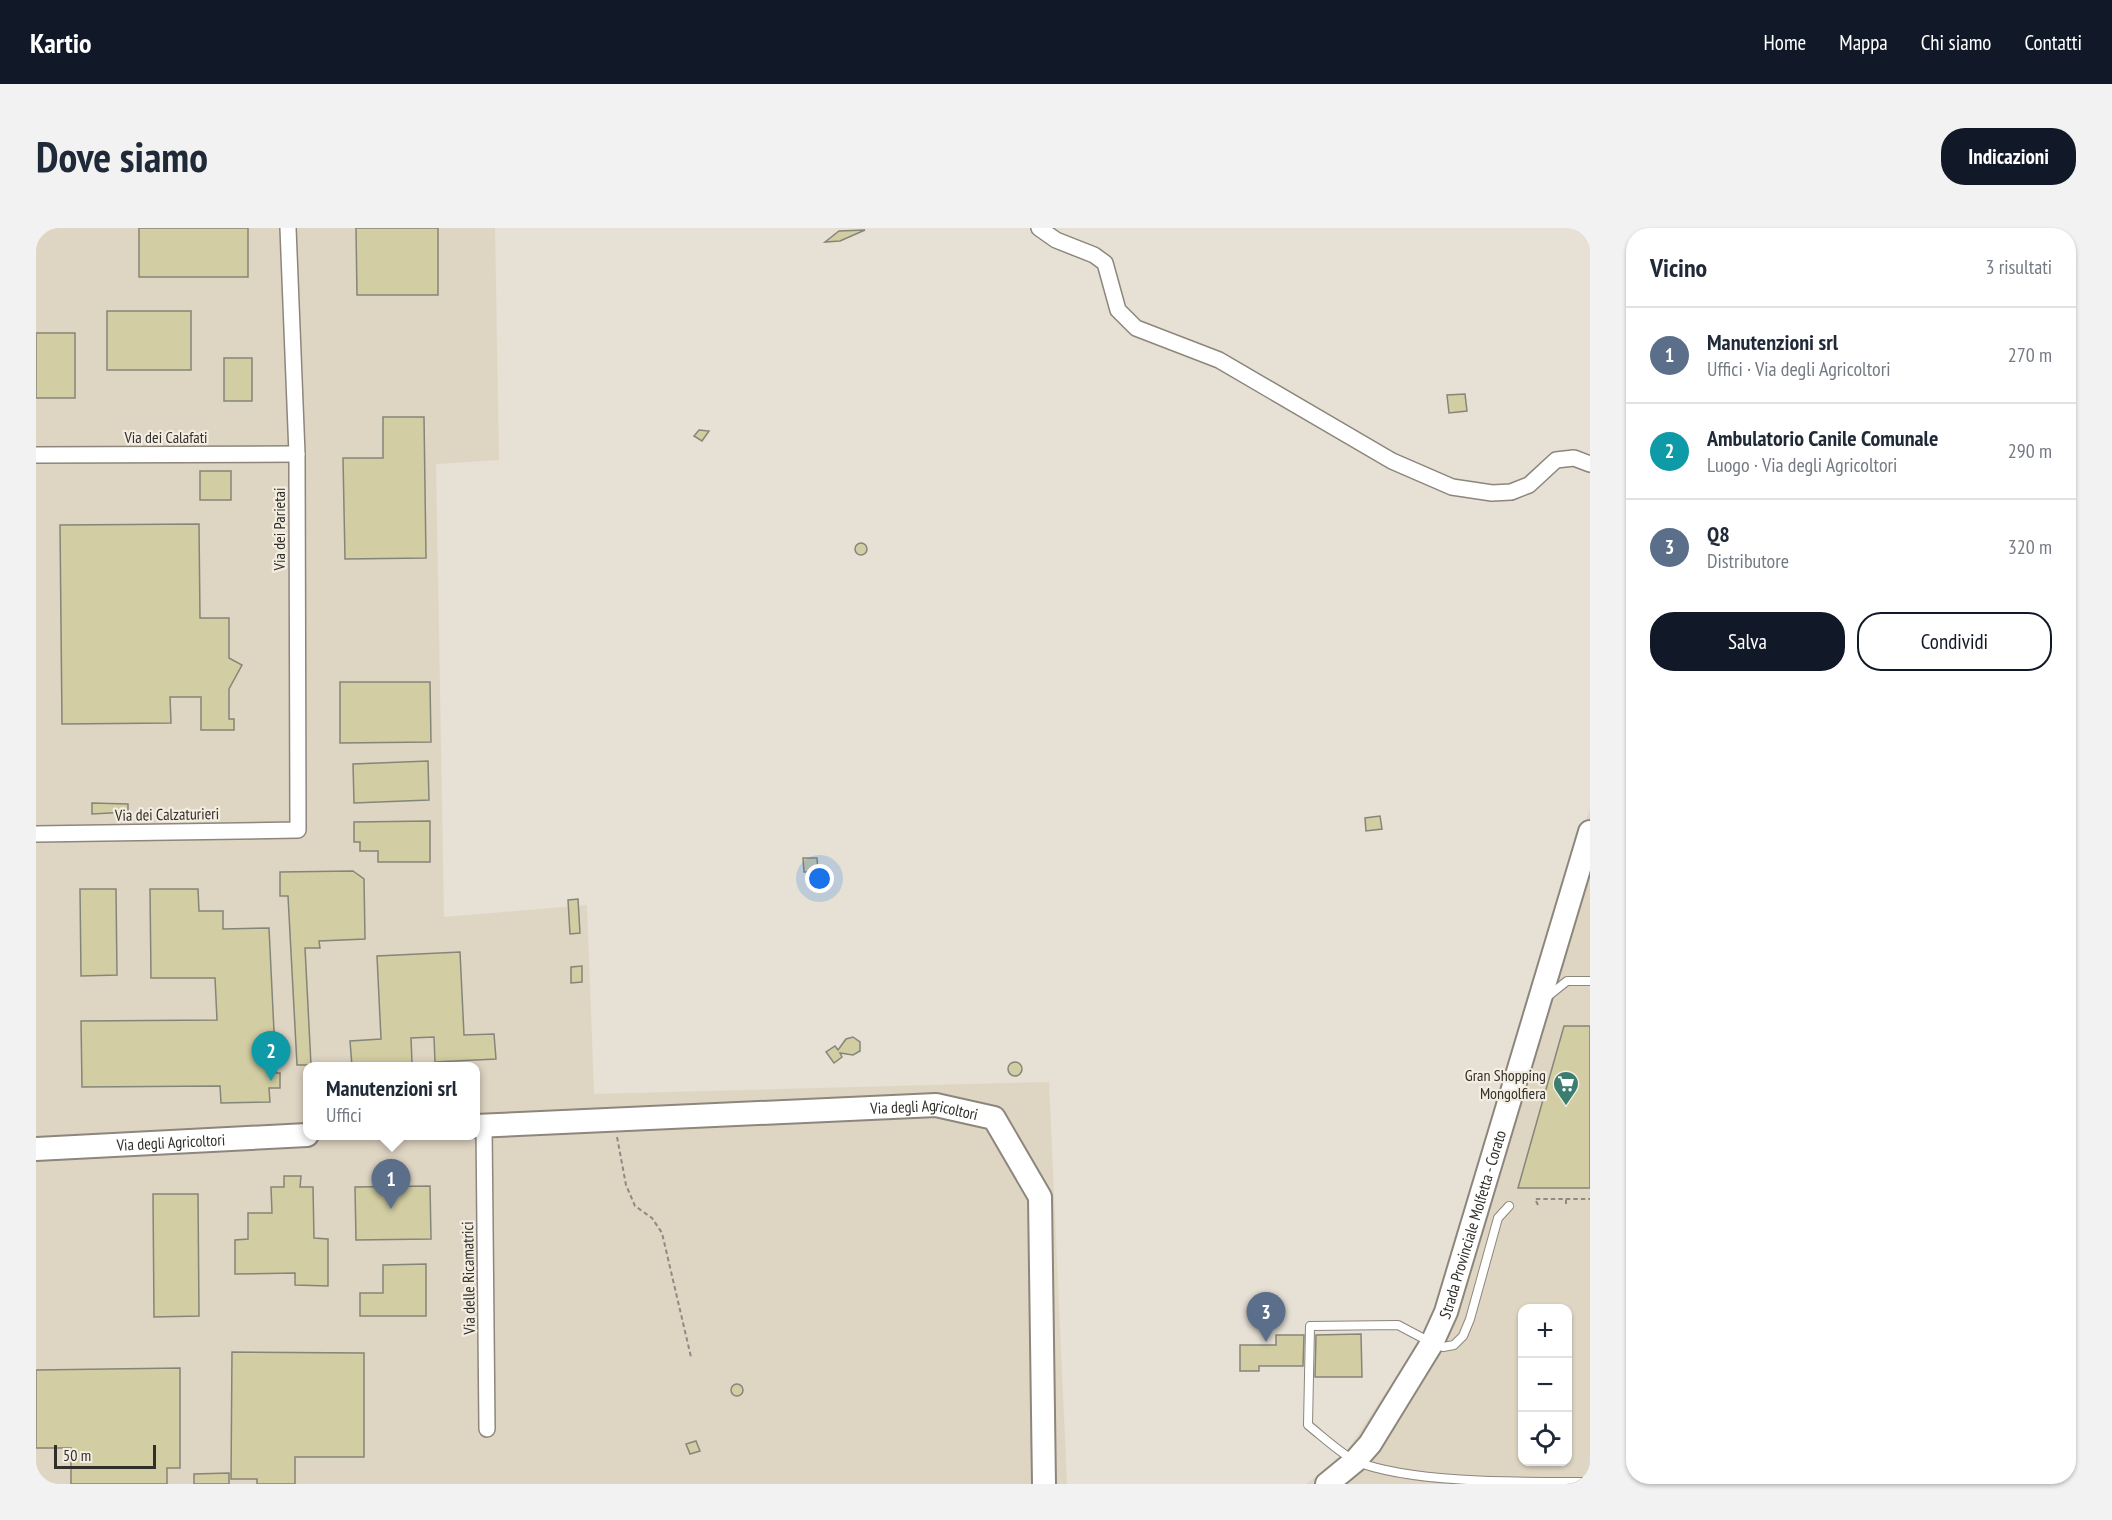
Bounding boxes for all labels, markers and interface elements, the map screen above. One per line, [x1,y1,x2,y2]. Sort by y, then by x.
text: Kartio [30,24,92,61]
text: Home [1764,29,1806,56]
text: Mappa [1839,29,1888,56]
text: Chi siamo [1921,29,1991,56]
text: Contatti [2024,29,2082,56]
button: Indicazioni [1941,128,2076,185]
text: Dove siamo [36,129,208,184]
text: Vicino [1650,251,1707,284]
text: 3 risultati [1986,254,2052,280]
text: Manutenzioni srl [1707,328,1838,356]
text: 1 [1665,342,1674,368]
text: 270 m [2008,342,2052,368]
text: Uffici · Via degli Agricoltori [1707,356,1891,382]
text: Ambulatorio Canile Comunale [1707,424,1938,452]
street label: Via dei Calafati [123,427,208,447]
text: 2 [1665,438,1674,464]
text: 290 m [2008,438,2052,464]
text: Luogo · Via degli Agricoltori [1707,452,1897,478]
street label: Via dei Parietai [269,488,289,572]
text: Q8 [1707,520,1730,548]
text: 3 [1665,534,1674,560]
text: 320 m [2008,534,2052,560]
text: Distributore [1707,548,1789,574]
button: Salva [1650,612,1845,671]
button: Condividi [1857,612,2052,671]
street label: Via dei Calzaturieri [114,803,219,825]
your location [805,864,834,893]
pin: 2 [252,1032,290,1081]
popup [303,1062,480,1140]
place label: Gran Shopping Mongolfiera [1465,1065,1546,1103]
supermarket icon: Gran Shopping Mongolfiera [1551,1069,1581,1107]
text: Manutenzioni srl [326,1074,457,1102]
street label: Via degli Agricoltori [869,1095,980,1124]
text: Uffici [326,1102,362,1128]
street label: Strada Provinciale Molfetta - Corato [1434,1128,1510,1322]
street label: Via degli Agricoltori [115,1129,226,1155]
pin: 1 [372,1160,410,1209]
street label: Via delle Ricamatrici [457,1221,479,1336]
pin: 3 [1246,1292,1286,1342]
map controls [1518,1304,1572,1466]
button: + [1518,1304,1572,1358]
button: − [1518,1358,1572,1412]
button: locate [1518,1412,1572,1466]
scale bar [54,1442,156,1470]
text: 50 m [63,1445,91,1465]

